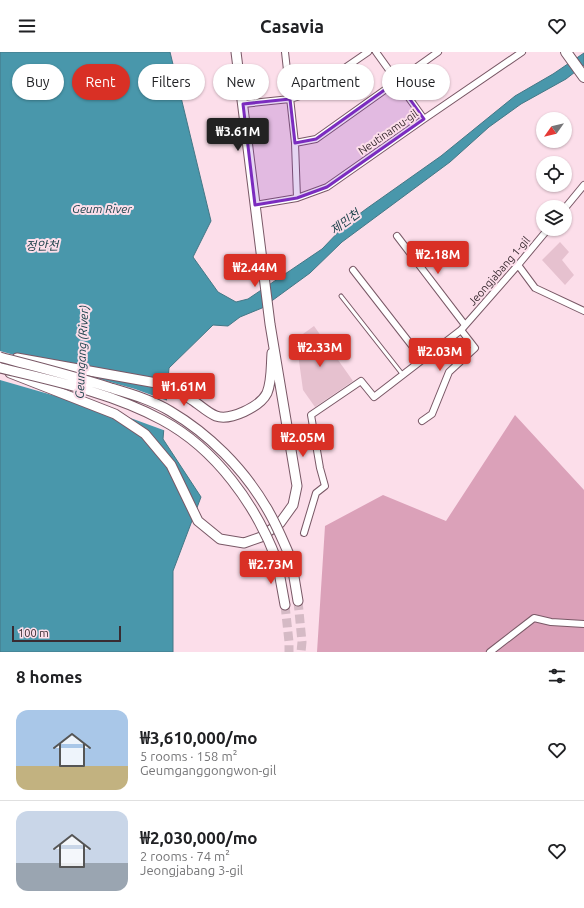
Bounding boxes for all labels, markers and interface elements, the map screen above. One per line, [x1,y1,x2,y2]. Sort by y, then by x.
icon: menu [16,15,38,37]
icon: heart [546,15,568,37]
text: Casavia [260,16,324,36]
chip: Buy [12,64,64,100]
chip: Rent [72,64,130,100]
chip: Filters [138,64,205,100]
chip: New [213,64,269,100]
chip: Apartment [277,64,374,100]
chip: House [382,64,450,100]
street label: Neutinamu-gil [356,107,420,157]
north arrow [536,112,572,148]
map controls [536,112,572,236]
pin: ₩3.61M [205,118,271,152]
text: ₩3.61M [216,124,260,138]
button: locate [536,156,572,192]
button: layers [536,200,572,236]
water label: Geum River [72,202,132,215]
water label: 제민천 [327,205,364,237]
street label: Jeongjabang 1-gil [466,234,532,308]
water label: 정안천 [25,239,61,252]
pin: ₩2.18M [405,241,471,275]
text: ₩2.18M [416,247,460,261]
pin: ₩2.44M [222,254,288,288]
text: ₩2.44M [233,260,277,274]
water label: Geumgang (River) [73,305,91,399]
pin: ₩2.33M [287,334,353,368]
pin: ₩2.03M [407,338,473,372]
text: ₩2.33M [298,340,342,354]
text: ₩2.03M [418,344,462,358]
pin: ₩1.61M [151,373,217,407]
text: ₩1.61M [162,379,206,393]
pin: ₩2.05M [270,424,336,458]
text: ₩2.05M [281,430,325,444]
pin: ₩2.73M [238,551,304,585]
text: ₩2.73M [249,557,293,571]
scale bar [12,624,121,643]
text: 100 m [18,627,49,639]
icon: filters [546,665,568,687]
text: 8 homes [16,667,82,686]
icon: home [48,726,96,774]
text: ₩3,610,000/mo [140,728,258,747]
icon: heart [546,739,568,761]
text: 5 rooms · 158 m² [140,749,237,763]
text: Geumganggongwon-gil [140,763,276,777]
icon: home [48,827,96,875]
text: ₩2,030,000/mo [140,828,258,847]
icon: heart [546,840,568,862]
text: 2 rooms · 74 m² [140,849,230,863]
text: Jeongjabang 3-gil [140,863,243,877]

